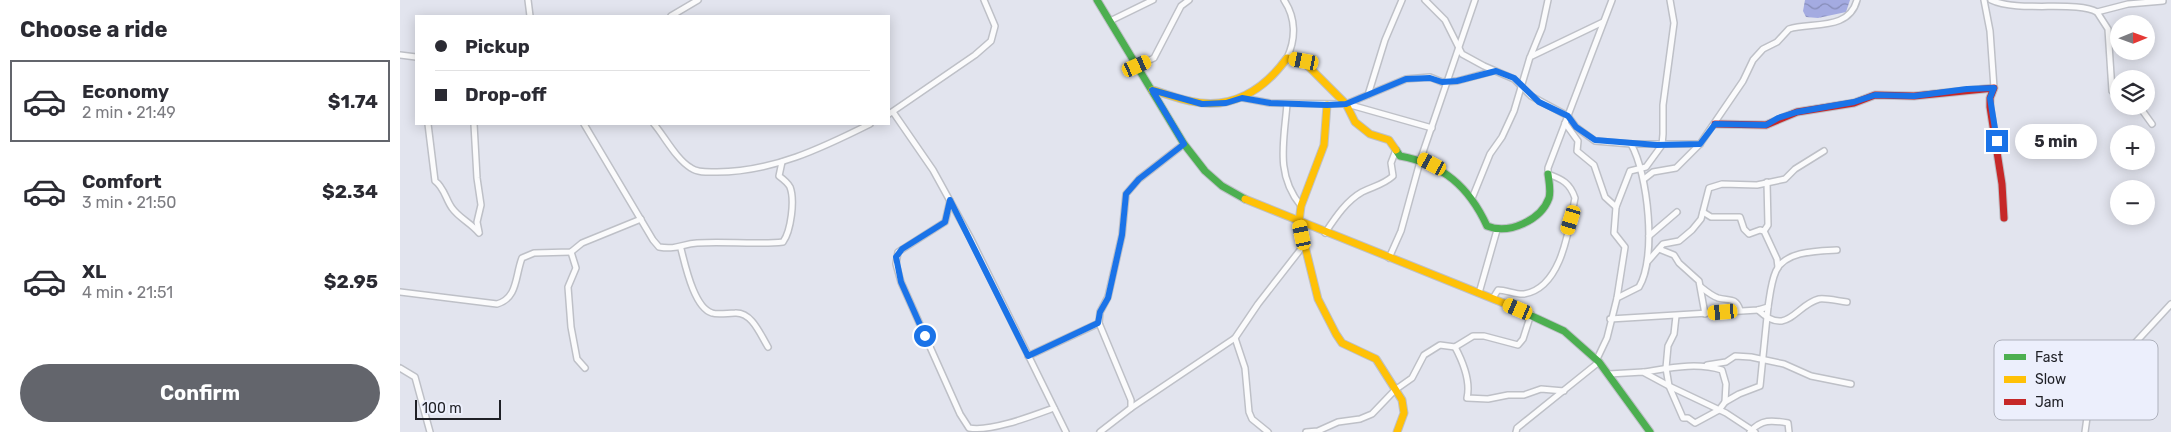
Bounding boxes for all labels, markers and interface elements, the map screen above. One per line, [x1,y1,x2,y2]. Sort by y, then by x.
north arrow [2110,15,2155,60]
map controls [2110,15,2155,225]
text: Choose a ride [20,16,167,43]
text: Pickup [465,35,530,58]
car [1287,51,1320,71]
car [1120,53,1153,79]
button: layers [2110,70,2155,115]
icon: car [22,79,67,124]
text: Economy [82,80,169,103]
text: Drop-off [465,83,547,106]
text: $1.74 [328,90,378,113]
text: 2 min · 21:49 [82,103,176,122]
callout: 5 min [2014,124,2097,158]
button: + [2110,125,2155,170]
route end [1986,130,2008,152]
text: 5 min [2034,132,2078,151]
car [1415,150,1448,178]
icon: car [22,169,67,214]
text: Comfort [82,170,162,193]
text: $2.34 [322,180,378,203]
button: − [2110,180,2155,225]
text: 3 min · 21:50 [82,193,176,212]
car [1559,203,1582,237]
car [1291,219,1312,251]
icon: car [22,259,67,304]
text: XL [82,260,106,283]
text: $2.95 [324,270,378,293]
text: 4 min · 21:51 [82,283,173,302]
car [1501,296,1534,322]
car [1707,303,1738,321]
route start [914,325,936,347]
legend [1994,340,2158,420]
text: Fast [2035,349,2064,366]
button: Confirm [20,364,380,422]
text: Slow [2035,371,2066,388]
text: Jam [2035,394,2064,411]
scale bar [415,397,501,420]
text: 100 m [422,400,462,417]

